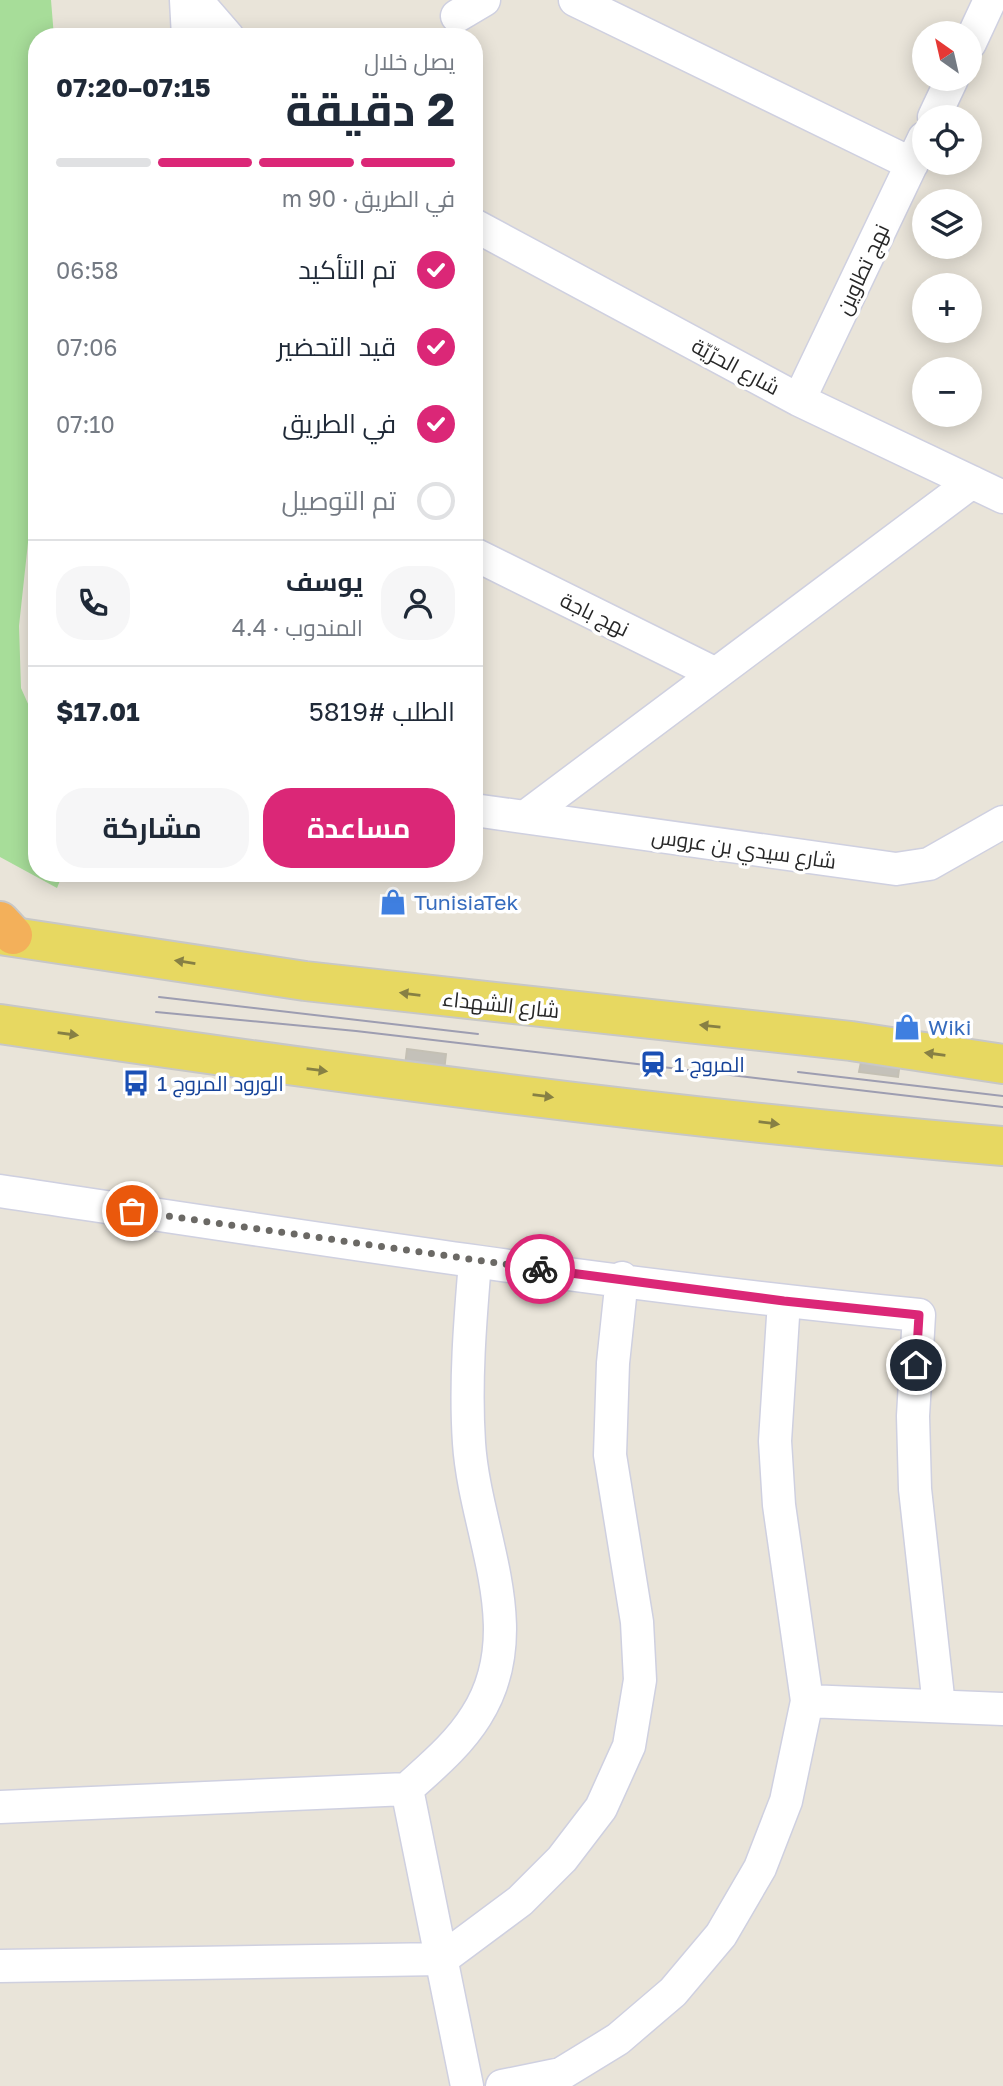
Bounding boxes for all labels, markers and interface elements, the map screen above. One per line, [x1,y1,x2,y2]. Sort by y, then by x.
north arrow [912,21,982,91]
map controls [912,21,982,427]
text: يصل خلال [364,47,455,75]
text: 07:15–07:20 [56,72,211,103]
text: 2 دقيقة [285,81,455,136]
button: locate [912,105,982,175]
text: في الطريق · 90 m [282,184,455,212]
button: layers [912,189,982,259]
street label: نهج تطاوين [830,219,896,319]
icon: check [417,251,455,289]
text: تم التأكيد [298,254,396,285]
text: 06:58 [56,256,118,284]
button: + [912,273,982,343]
icon: check [417,328,455,366]
text: قيد التحضير [277,331,396,362]
street label: شارع الحرّيّة [687,332,784,402]
text: 07:06 [56,333,118,361]
button: − [912,357,982,427]
icon: check [417,405,455,443]
text: في الطريق [282,408,396,439]
text: 07:10 [56,410,115,438]
text: تم التوصيل [281,485,396,516]
button: phone [56,566,130,640]
text: يوسف [286,566,363,597]
button: person [381,566,455,640]
street label: نهج باجة [555,586,634,644]
text: المندوب · 4.4 [232,613,363,641]
text: $17.01 [56,696,140,727]
text: الطلب #5819 [309,696,455,727]
button: مشاركة [56,788,249,868]
button: مساعدة [263,788,455,868]
street label: شارع سيدي بن عروس [650,822,838,878]
shop icon: TunisiaTek [378,887,408,917]
place label: TunisiaTek [414,889,518,915]
one-way arrow [174,956,196,967]
street label: شارع الشهداء [441,985,561,1025]
one-way arrow [399,988,421,999]
shop icon: Wiki [892,1012,922,1042]
place label: Wiki [928,1014,971,1040]
one-way arrow [699,1020,721,1031]
one-way arrow [57,1028,79,1039]
one-way arrow [924,1048,946,1059]
station icon: المروج 1 [638,1049,668,1079]
place label: المروج 1 [674,1051,745,1079]
one-way arrow [306,1064,328,1075]
bus stop icon: الورود المروج 1 [121,1068,151,1098]
place label: الورود المروج 1 [157,1070,284,1098]
one-way arrow [532,1091,554,1102]
one-way arrow [758,1117,780,1128]
pin [102,1181,162,1241]
icon: bag [113,1192,151,1230]
courier [505,1234,575,1304]
icon: bike [521,1250,559,1288]
pin [886,1335,946,1395]
icon: home [897,1346,935,1384]

